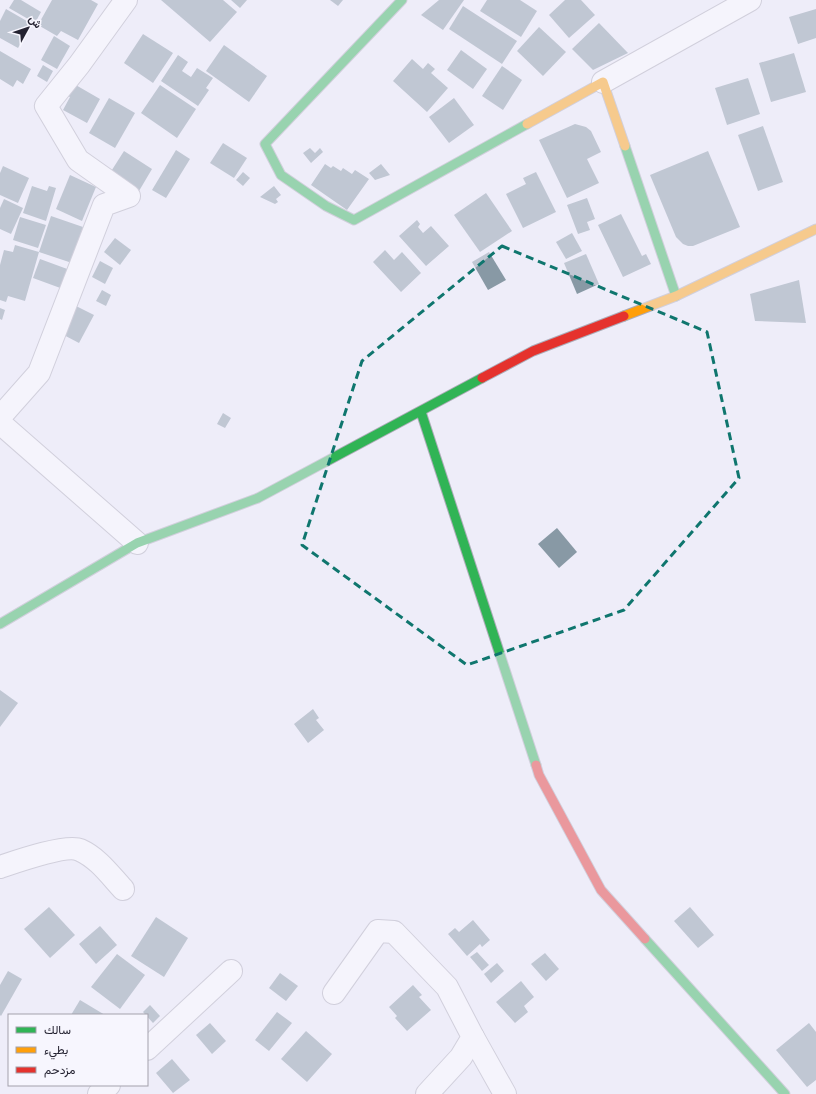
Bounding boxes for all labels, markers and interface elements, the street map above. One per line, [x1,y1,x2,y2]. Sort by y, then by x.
north arrow [8,8,48,48]
text: ش [26,12,45,31]
legend [8,1014,148,1086]
text: سالك [44,1022,71,1037]
text: بطيء [44,1042,68,1060]
text: مزدحم [44,1062,75,1078]

